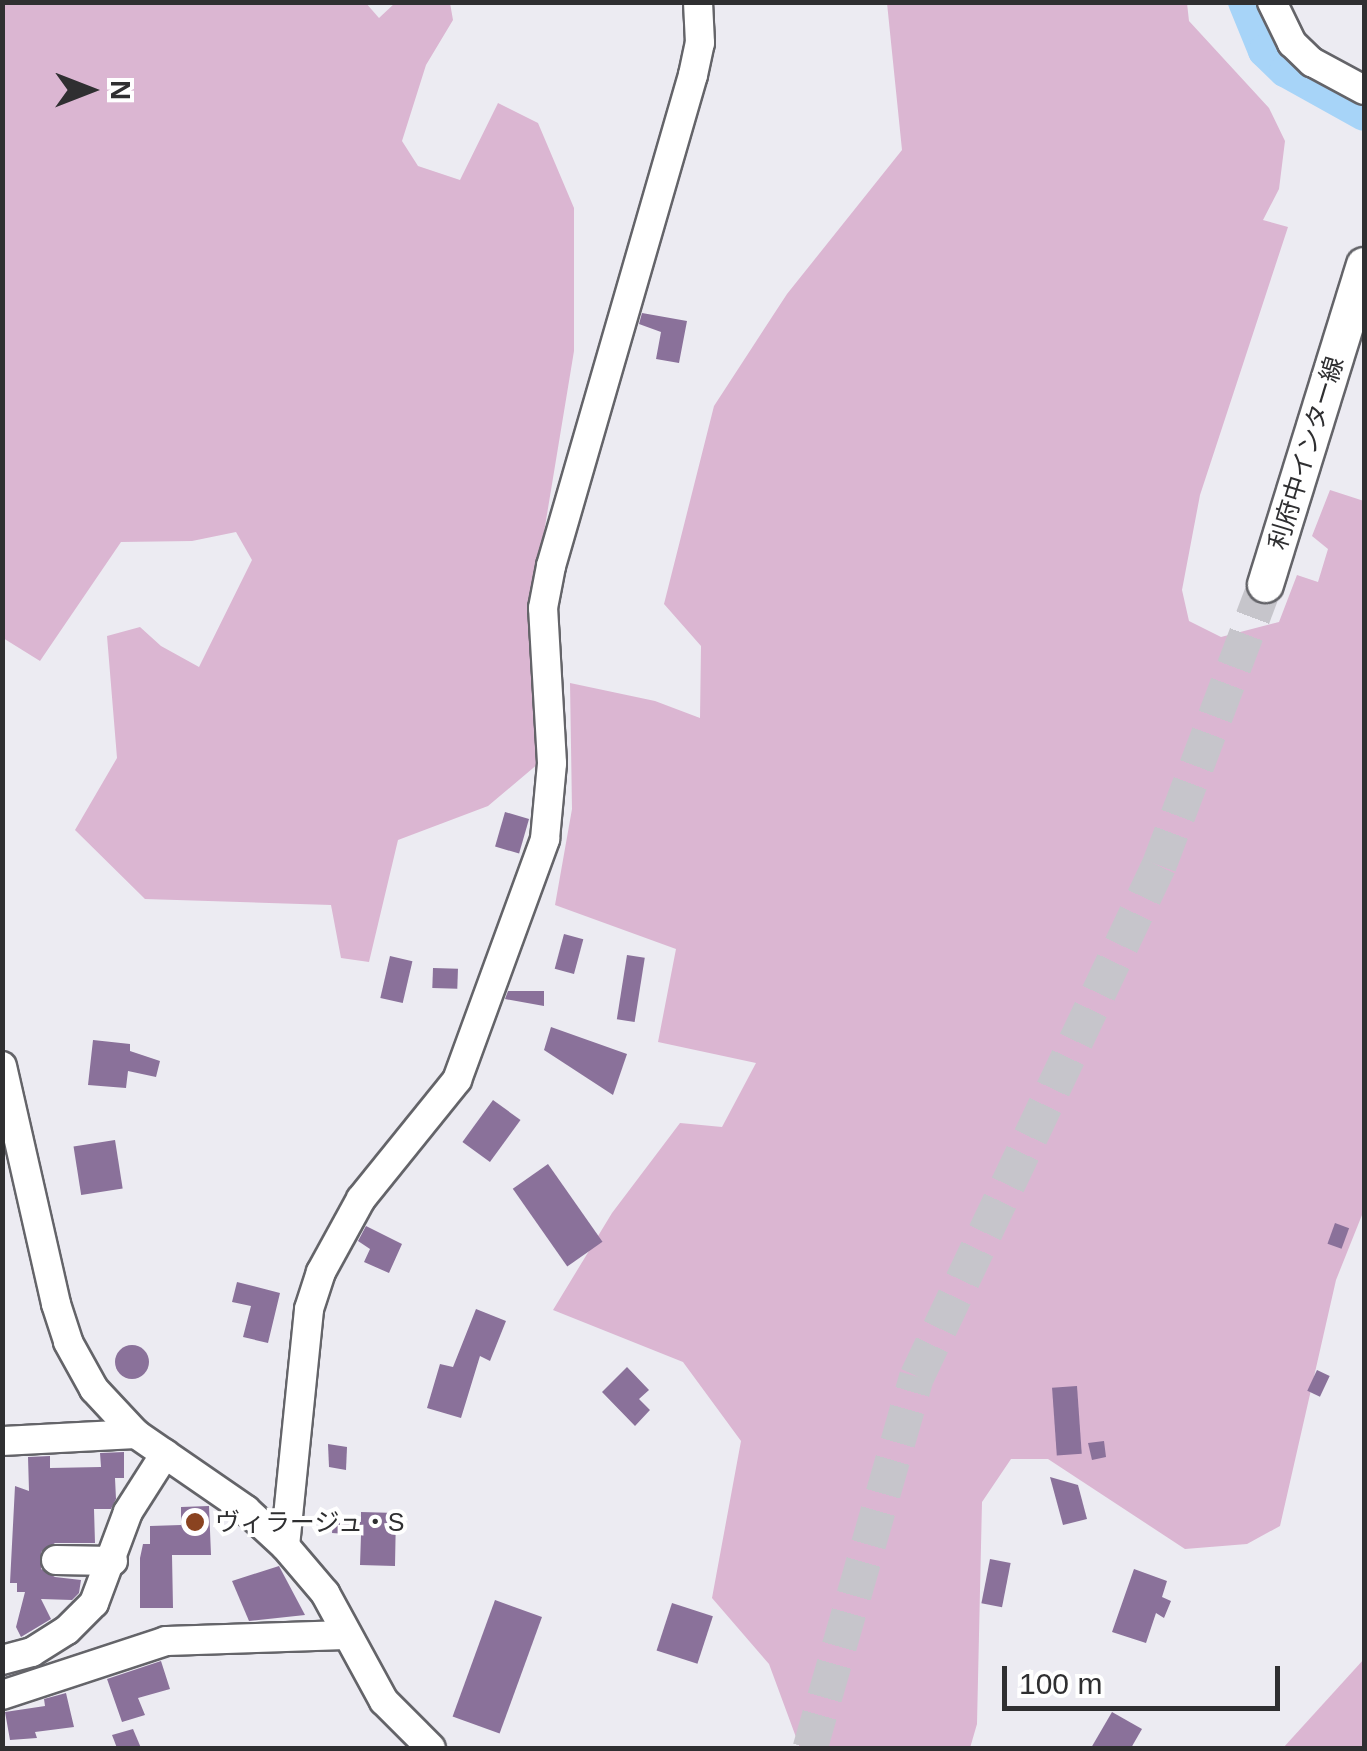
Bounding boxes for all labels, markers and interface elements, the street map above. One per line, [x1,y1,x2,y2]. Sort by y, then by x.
north arrow [40,40,140,140]
text: N [105,80,136,100]
street label: 利府中インター線 [1262,353,1350,553]
place label: ヴィラージュ・S [215,1507,407,1537]
marker: ヴィラージュ・S [184,1511,206,1533]
scale bar [1007,1646,1284,1708]
text: 100 m [1019,1667,1102,1700]

